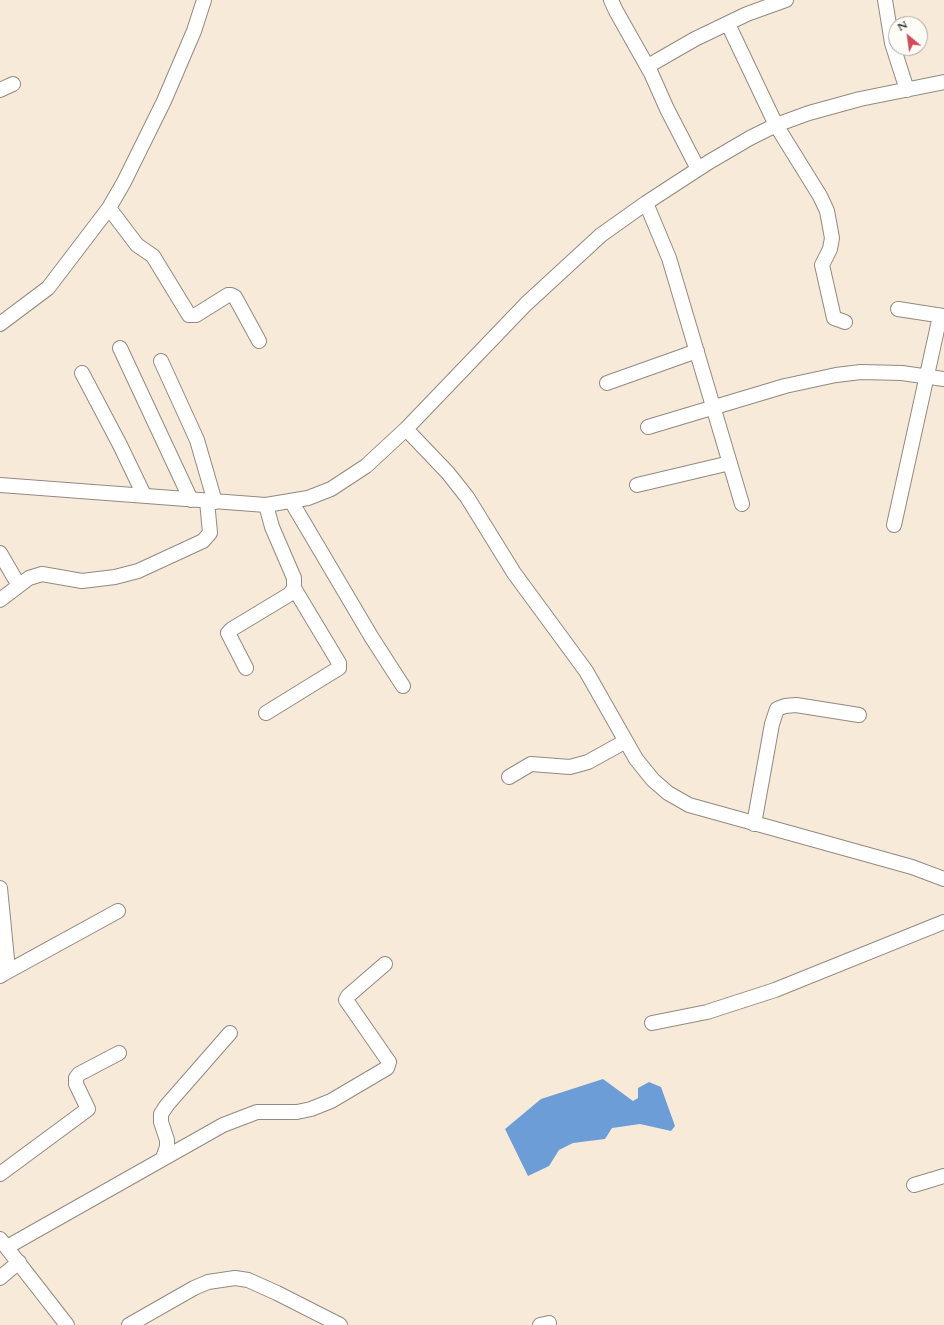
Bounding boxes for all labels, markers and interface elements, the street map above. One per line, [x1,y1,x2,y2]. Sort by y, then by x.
north arrow [888,16,928,56]
text: N [895,17,910,35]

